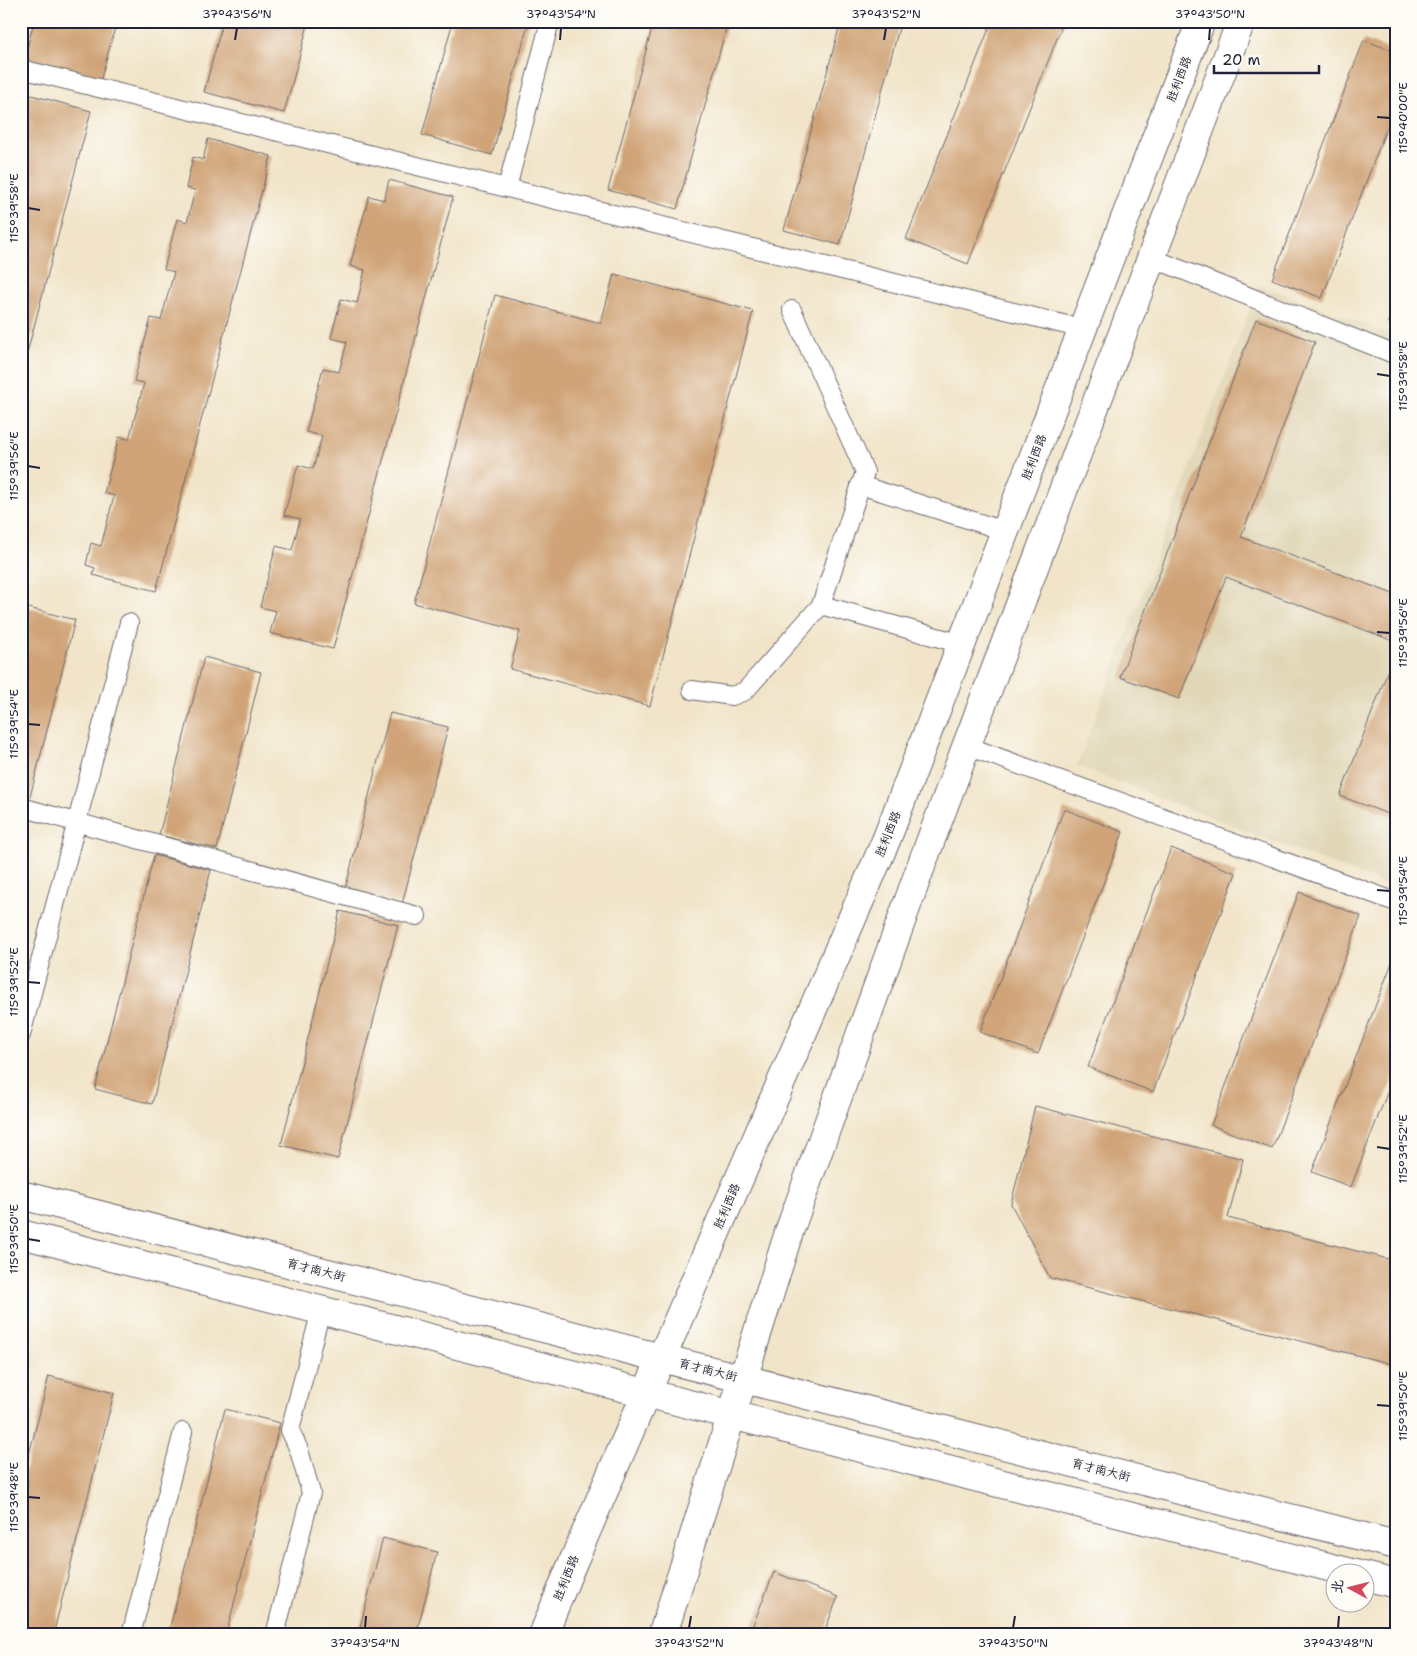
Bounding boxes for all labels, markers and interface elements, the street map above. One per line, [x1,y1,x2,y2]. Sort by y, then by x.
text: 37°43'56"N [202,6,272,22]
text: 37°43'54"N [526,6,596,22]
text: 37°43'52"N [851,6,921,22]
text: 37°43'50"N [1175,6,1245,22]
scale bar [1214,42,1320,74]
text: 20 m [1222,50,1261,70]
street label: 胜利西路 [1163,54,1195,105]
text: 115°40'00"E [1395,82,1411,154]
text: 115°39'58"E [6,173,22,243]
text: 115°39'58"E [1395,341,1411,411]
text: 115°39'56"E [6,431,22,501]
street label: 胜利西路 [1018,432,1050,483]
text: 115°39'56"E [1395,598,1411,668]
text: 115°39'54"E [6,689,22,759]
street label: 胜利西路 [871,809,904,860]
text: 115°39'54"E [1395,856,1411,926]
text: 115°39'52"E [6,947,22,1017]
text: 115°39'52"E [1395,1114,1411,1184]
street label: 胜利西路 [710,1181,744,1232]
text: 115°39'50"E [6,1204,22,1274]
street label: 育才南大街 [285,1255,347,1285]
street label: 育才南大街 [677,1355,739,1385]
text: 115°39'50"E [1395,1371,1411,1441]
street label: 育才南大街 [1070,1455,1132,1485]
text: 115°39'48"E [6,1462,22,1532]
street label: 胜利西路 [549,1553,582,1604]
north arrow [1324,1564,1374,1614]
text: 北 [1327,1578,1347,1594]
text: 37°43'54"N [330,1635,400,1651]
text: 37°43'52"N [654,1635,724,1651]
text: 37°43'50"N [978,1635,1048,1651]
text: 37°43'48"N [1303,1635,1373,1651]

